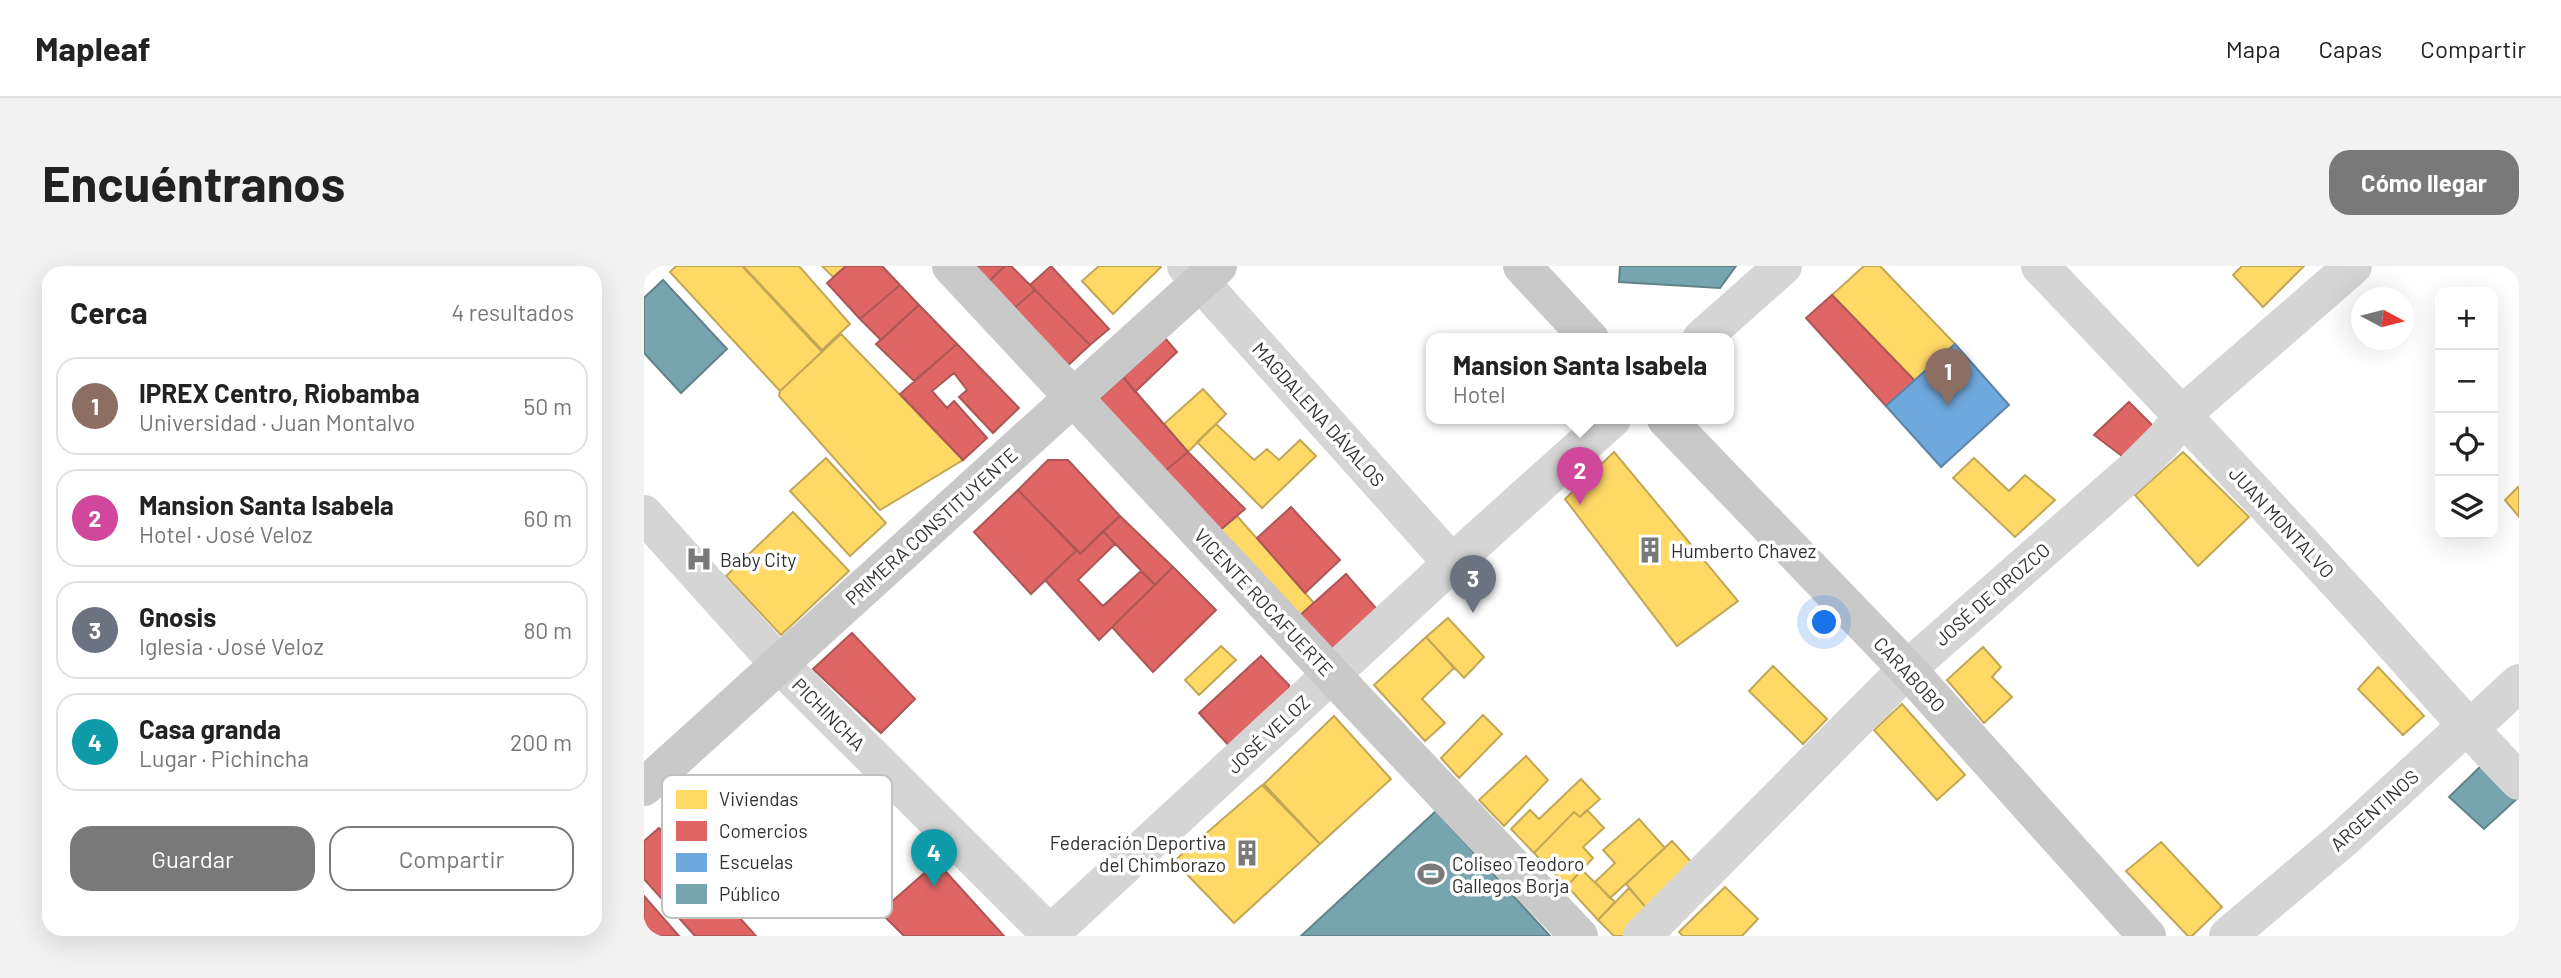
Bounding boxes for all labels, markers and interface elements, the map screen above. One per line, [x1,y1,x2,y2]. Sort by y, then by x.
text: Mapleaf [35,28,151,68]
text: Mapa [2226,34,2281,63]
text: Capas [2319,34,2382,63]
text: Compartir [2420,34,2526,63]
button: Cómo llegar [2329,150,2519,215]
text: Encuéntranos [42,153,345,212]
north arrow [2351,287,2414,350]
map controls [2435,287,2498,539]
button: + [2435,287,2498,350]
text: Cerca [70,294,148,330]
text: 4 resultados [451,298,574,326]
popup [1426,333,1734,424]
street label: MAGDALENA DÁVALOS [1248,337,1390,491]
pin: 1 [1925,348,1971,406]
text: Mansion Santa Isabela [1453,349,1707,380]
button: − [2435,350,2498,413]
text: IPREX Centro, Riobamba [139,377,420,408]
text: Hotel [1453,380,1506,408]
text: 1 [91,392,99,420]
text: 50 m [524,392,572,420]
text: Universidad · Juan Montalvo [139,408,415,436]
button: locate [2435,413,2498,476]
street label: PRIMERA CONSTITUYENTE [840,443,1022,609]
pin: 2 [1557,447,1603,505]
street label: JUAN MONTALVO [2225,462,2339,582]
button: layers [2435,476,2498,539]
text: Mansion Santa Isabela [139,489,394,520]
text: 2 [89,504,101,532]
text: 60 m [524,504,572,532]
text: Hotel · José Veloz [139,520,313,548]
street label: VICENTE ROCAFUERTE [1190,524,1338,680]
building icon: Humberto Chavez [1635,535,1665,565]
street label: JOSÉ DE OROZCO [1930,538,2054,650]
place label: Humberto Chavez [1671,539,1816,562]
hospital icon: Baby City [684,544,714,574]
place label: Baby City [720,548,797,571]
pin: 3 [1450,555,1496,613]
text: Gnosis [139,601,216,632]
your location [1807,605,1841,639]
text: 3 [89,616,101,644]
text: 80 m [523,616,572,644]
text: Iglesia · José Veloz [139,632,324,660]
street label: CARABOBO [1869,632,1951,716]
street label: PICHINCHA [788,673,870,755]
street label: JOSÉ VELOZ [1222,690,1314,778]
text: Casa granda [139,713,281,744]
text: 4 [88,728,102,756]
text: 200 m [510,728,572,756]
text: Lugar · Pichincha [139,744,309,772]
street label: ARGENTINOS [2325,764,2423,856]
legend [662,775,892,918]
text: Viviendas [719,787,798,810]
text: Comercios [719,819,808,842]
button: Guardar [70,826,315,891]
button: Compartir [329,826,574,891]
pin: 4 [911,829,957,887]
place label: Federación Deportiva del Chimborazo [1050,831,1226,876]
building icon: Federación Deportiva del Chimborazo [1232,838,1262,868]
text: Escuelas [719,850,793,873]
place label: Coliseo Teodoro Gallegos Borja [1452,852,1584,897]
sports icon: Coliseo Teodoro Gallegos Borja [1416,859,1446,889]
text: Público [719,882,780,905]

